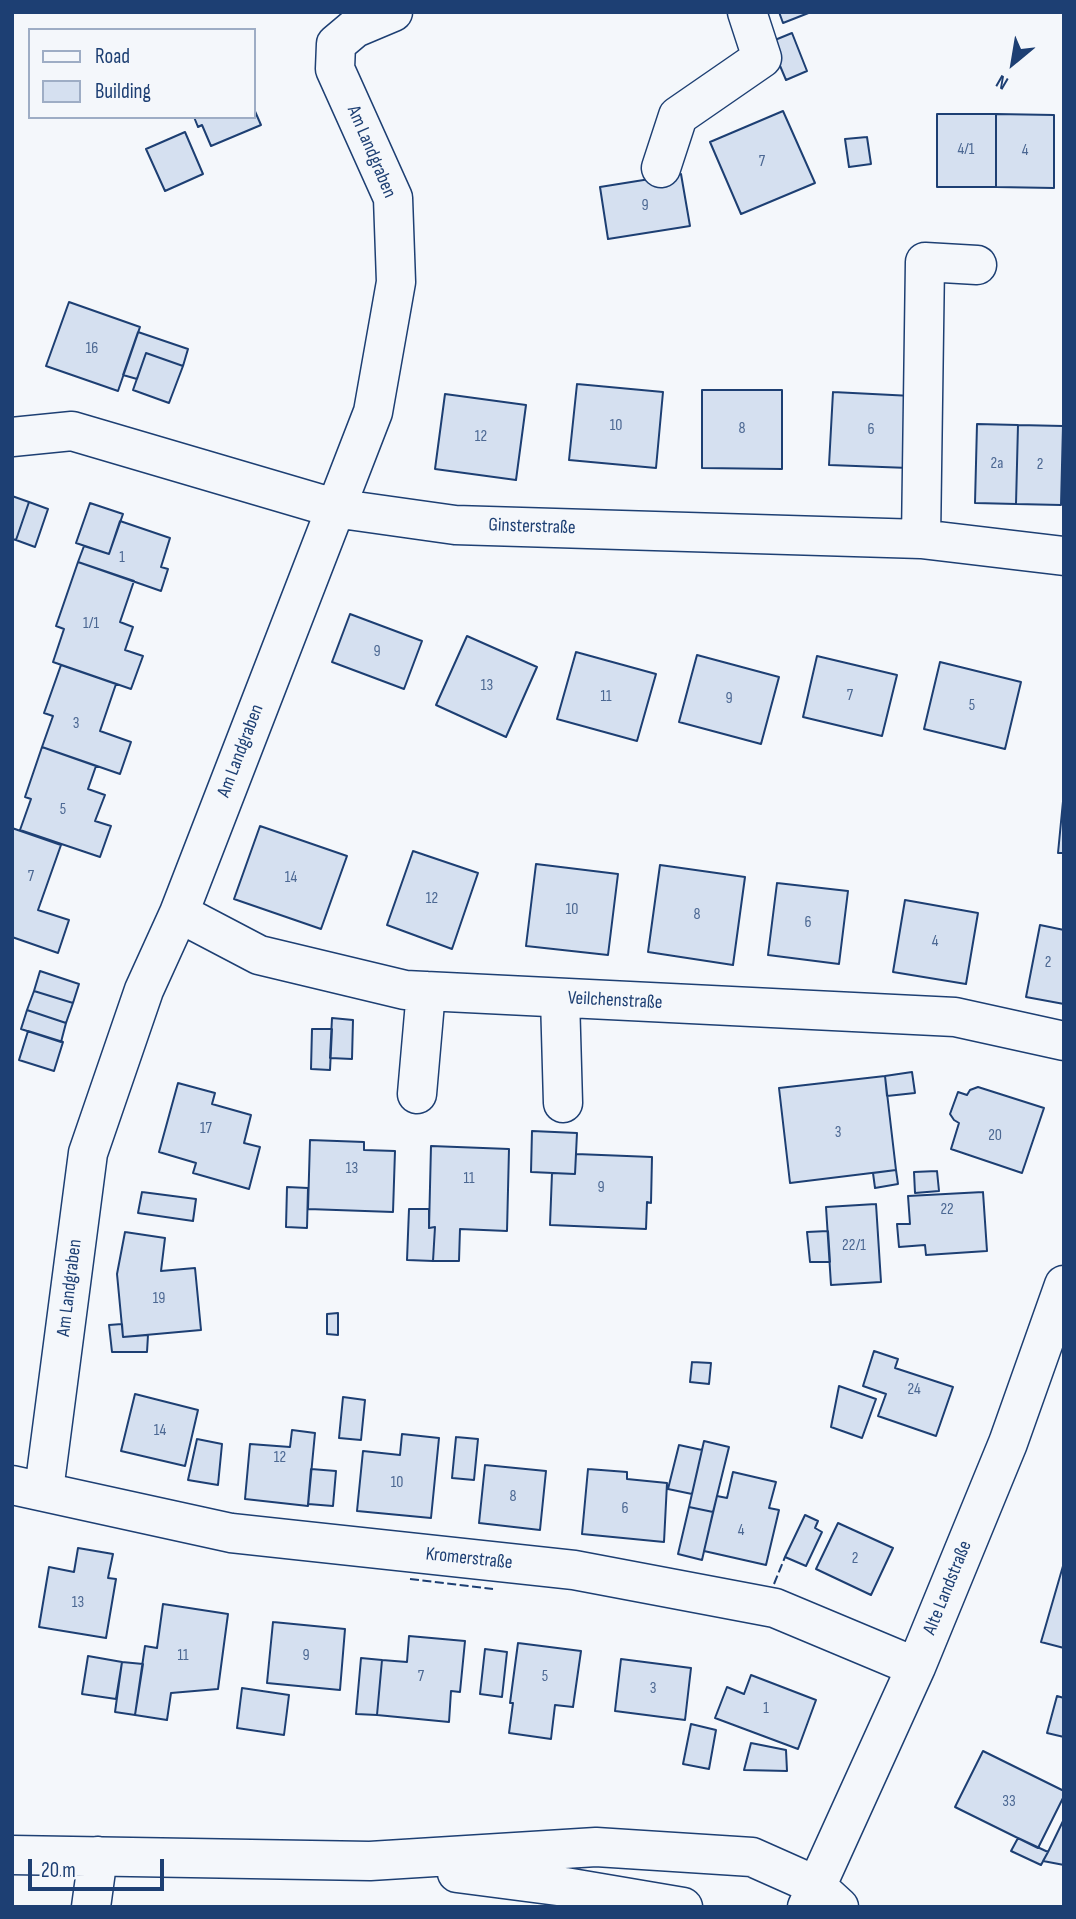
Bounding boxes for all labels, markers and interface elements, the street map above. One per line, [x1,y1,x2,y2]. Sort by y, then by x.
legend [28,28,256,119]
north arrow [978,28,1048,98]
text: Road [95,44,130,69]
text: N [992,69,1012,94]
text: Building [95,79,151,104]
street label: Am Landgraben [341,103,401,201]
house number: 4/1 [958,140,974,160]
house number: 4 [1022,141,1028,161]
house number: 7 [759,152,765,172]
house number: 9 [641,196,649,216]
house number: 16 [86,339,98,359]
house number: 10 [610,416,622,436]
house number: 8 [738,419,746,439]
house number: 6 [867,420,875,440]
house number: 12 [475,427,487,447]
house number: 2a [991,454,1003,474]
house number: 2 [1037,455,1043,475]
street label: Ginsterstraße [488,514,576,540]
house number: 1 [119,548,125,568]
house number: 1/1 [83,614,99,634]
house number: 9 [373,642,381,662]
house number: 13 [481,676,493,696]
house number: 7 [847,686,853,706]
house number: 11 [600,687,612,707]
house number: 9 [725,689,733,709]
house number: 5 [969,696,975,716]
street label: Am Landgraben [213,701,269,801]
house number: 3 [73,714,79,734]
house number: 5 [60,800,66,820]
house number: 7 [28,867,34,887]
house number: 14 [285,868,297,888]
house number: 12 [426,889,438,909]
house number: 10 [566,900,578,920]
house number: 8 [693,905,701,925]
house number: 6 [804,913,812,933]
house number: 4 [932,932,938,952]
house number: 2 [1045,953,1051,973]
street label: Veilchenstraße [567,987,663,1015]
house number: 17 [200,1119,212,1139]
house number: 3 [835,1123,841,1143]
house number: 20 [988,1126,1002,1146]
house number: 13 [346,1159,358,1179]
house number: 11 [463,1169,475,1189]
house number: 9 [597,1178,605,1198]
house number: 22 [940,1200,954,1220]
house number: 22/1 [842,1236,866,1256]
street label: Am Landgraben [53,1238,87,1338]
house number: 19 [153,1289,165,1309]
house number: 24 [907,1380,921,1400]
house number: 14 [154,1421,166,1441]
house number: 12 [274,1448,286,1468]
house number: 10 [391,1473,403,1493]
house number: 8 [509,1487,517,1507]
house number: 6 [621,1499,629,1519]
house number: 4 [738,1521,744,1541]
street label: Alte Landstraße [919,1538,977,1638]
street label: Kromerstraße [424,1543,514,1575]
house number: 2 [852,1549,858,1569]
house number: 13 [72,1593,84,1613]
house number: 11 [177,1646,189,1666]
house number: 9 [302,1646,310,1666]
house number: 7 [418,1667,424,1687]
house number: 5 [542,1667,548,1687]
house number: 3 [650,1679,656,1699]
house number: 1 [763,1699,769,1719]
house number: 33 [1002,1792,1016,1812]
scale bar [32,1846,168,1890]
text: 20 m [41,1858,76,1883]

